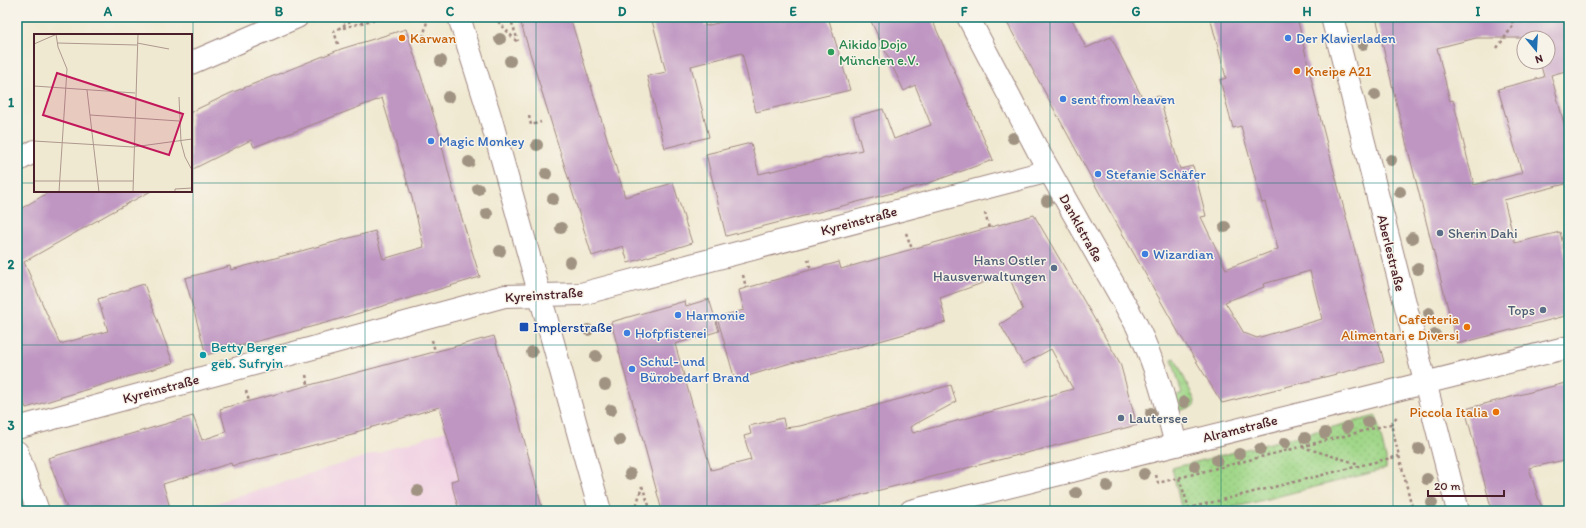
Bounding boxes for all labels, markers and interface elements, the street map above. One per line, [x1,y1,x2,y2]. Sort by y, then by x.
text: A [103,4,113,19]
text: B [275,4,284,19]
text: C [446,4,455,19]
text: D [618,4,627,19]
text: E [789,4,797,19]
text: F [961,4,968,19]
text: G [1132,4,1141,19]
text: H [1303,4,1312,19]
text: I [1476,4,1481,19]
place label: Karwan [410,30,456,47]
place label: Der Klavierladen [1296,30,1396,47]
north arrow [1516,30,1556,70]
marker: Karwan [397,33,407,43]
marker: Der Klavierladen [1283,33,1293,43]
inset map [34,34,192,192]
place label: Aikido Dojo München e.V. [839,36,919,69]
marker: Aikido Dojo München e.V. [826,47,836,57]
text: N [1533,52,1544,66]
place label: Kneipe A21 [1305,63,1372,80]
marker: Kneipe A21 [1292,66,1302,76]
place label: sent from heaven [1071,91,1175,108]
marker: sent from heaven [1058,94,1068,104]
text: 1 [8,95,14,110]
place label: Magic Monkey [439,133,525,150]
marker: Magic Monkey [426,136,436,146]
place label: Stefanie Schäfer [1106,166,1206,183]
marker: Stefanie Schäfer [1093,169,1103,179]
street label: Danklstraße [1055,191,1107,265]
street label: Kyreinstraße [819,203,899,239]
street label: Aberlestraße [1373,213,1409,293]
place label: Sherin Dahi [1448,225,1518,242]
marker: Sherin Dahi [1435,228,1445,238]
place label: Wizardian [1153,246,1214,263]
marker: Wizardian [1140,249,1150,259]
place label: Hans Ostler Hausverwaltungen [933,252,1046,285]
text: 2 [8,257,15,272]
marker: Hans Ostler Hausverwaltungen [1049,263,1059,273]
street label: Kyreinstraße [504,284,584,306]
place label: Tops [1508,302,1535,319]
marker: Tops [1538,305,1548,315]
place label: Harmonie [686,307,745,324]
marker: Harmonie [673,310,683,320]
place label: Cafetteria Alimentari e Diversi [1341,311,1459,344]
place label: Implerstraße [533,319,613,336]
marker: Implerstraße [518,321,530,333]
marker: Cafetteria Alimentari e Diversi [1462,322,1472,332]
place label: Hofpfisterei [635,325,707,342]
marker: Hofpfisterei [622,328,632,338]
place label: Betty Berger geb. Sufryin [211,339,287,372]
marker: Betty Berger geb. Sufryin [198,350,208,360]
place label: Schul- und Bürobedarf Brand [640,353,750,386]
marker: Schul- und Bürobedarf Brand [627,364,637,374]
street label: Kyreinstraße [121,371,201,407]
place label: Piccola Italia [1409,404,1489,421]
marker: Piccola Italia [1491,407,1501,417]
place label: Lautersee [1129,410,1188,427]
street label: Alramstraße [1201,411,1279,447]
marker: Lautersee [1116,413,1126,423]
text: 3 [7,418,15,433]
scale bar [1428,472,1504,498]
text: 20 m [1434,479,1461,493]

